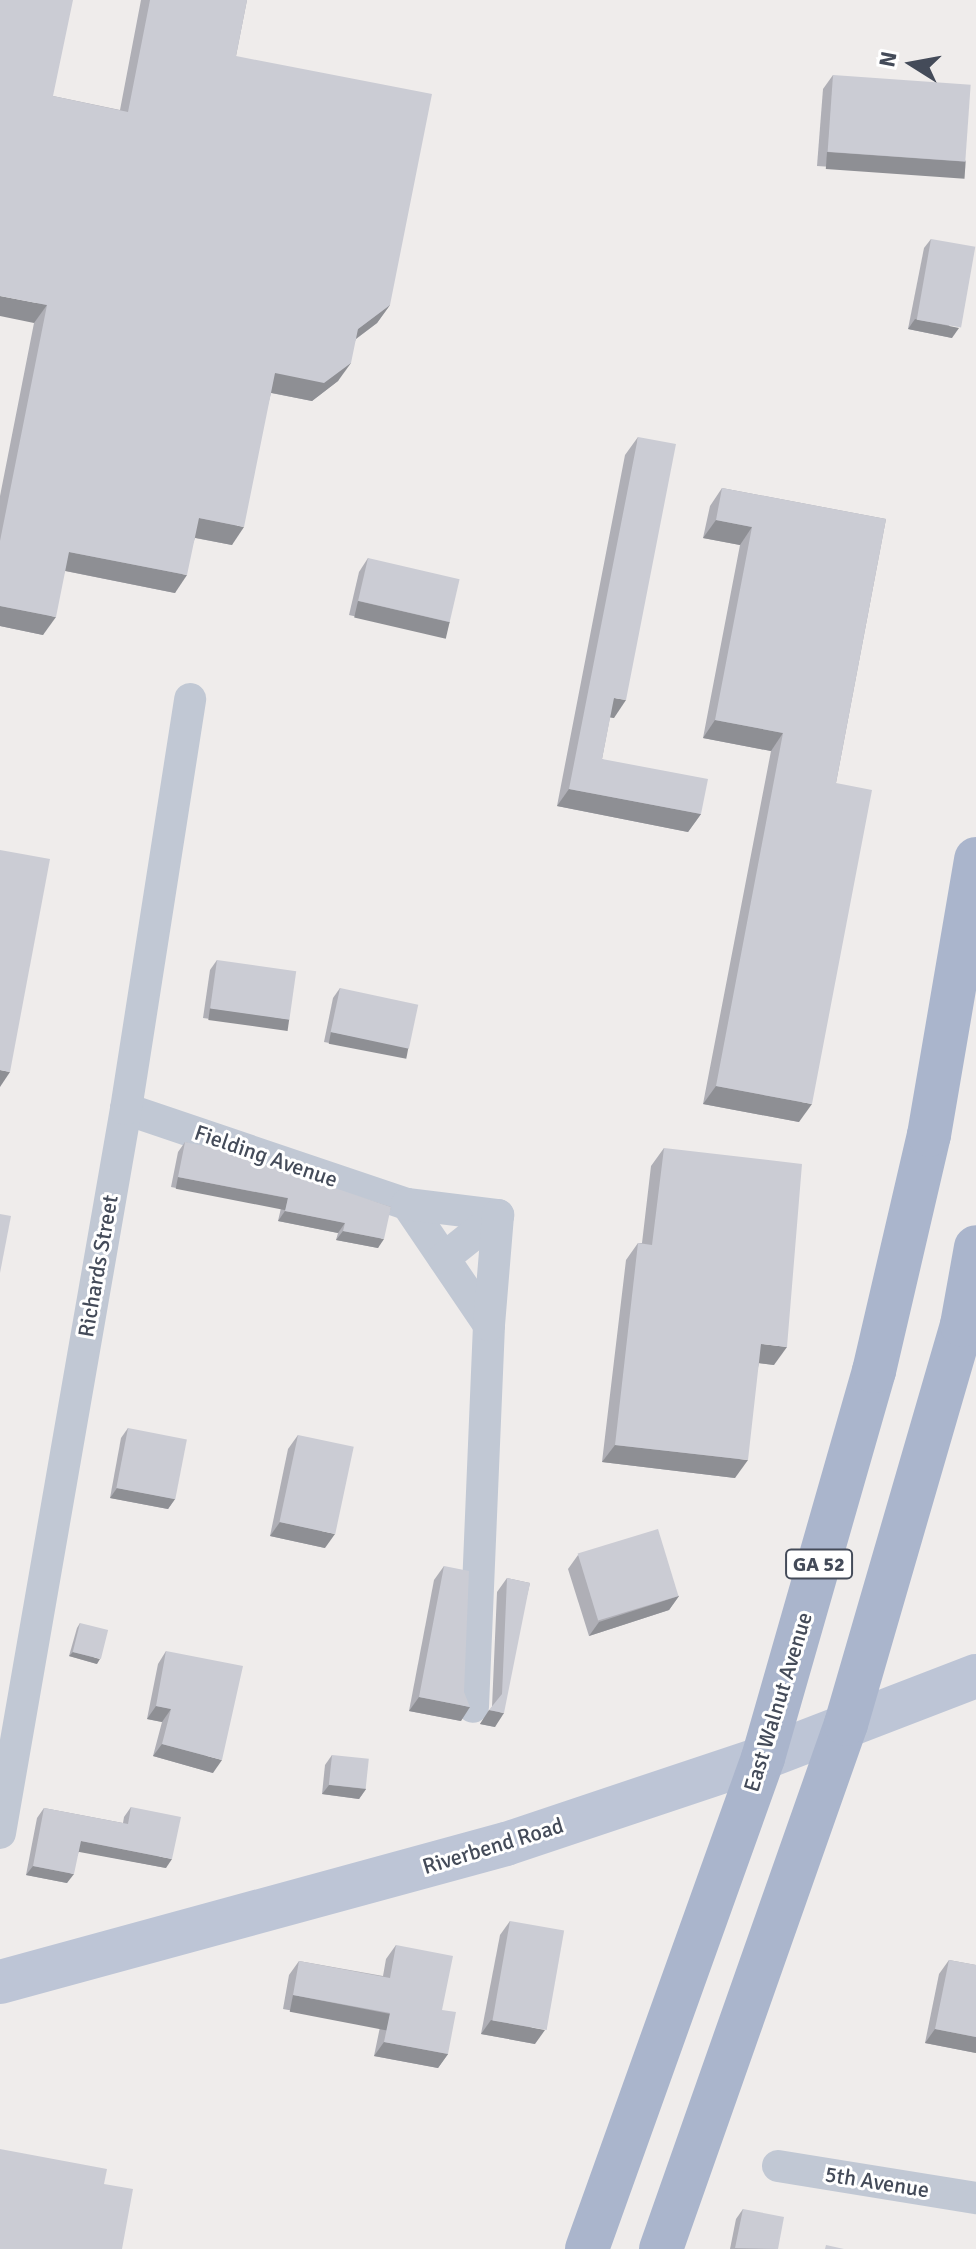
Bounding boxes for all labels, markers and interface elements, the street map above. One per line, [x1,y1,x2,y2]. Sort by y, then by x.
north arrow [872,24,952,104]
text: N [873,49,903,69]
street label: Fielding Avenue [191,1119,341,1193]
street label: Richards Street [72,1193,124,1339]
road number: GA 52 [785,1548,853,1580]
street label: East Walnut Avenue [738,1609,818,1795]
street label: Riverbend Road [419,1812,567,1880]
street label: 5th Avenue [823,2161,931,2203]

